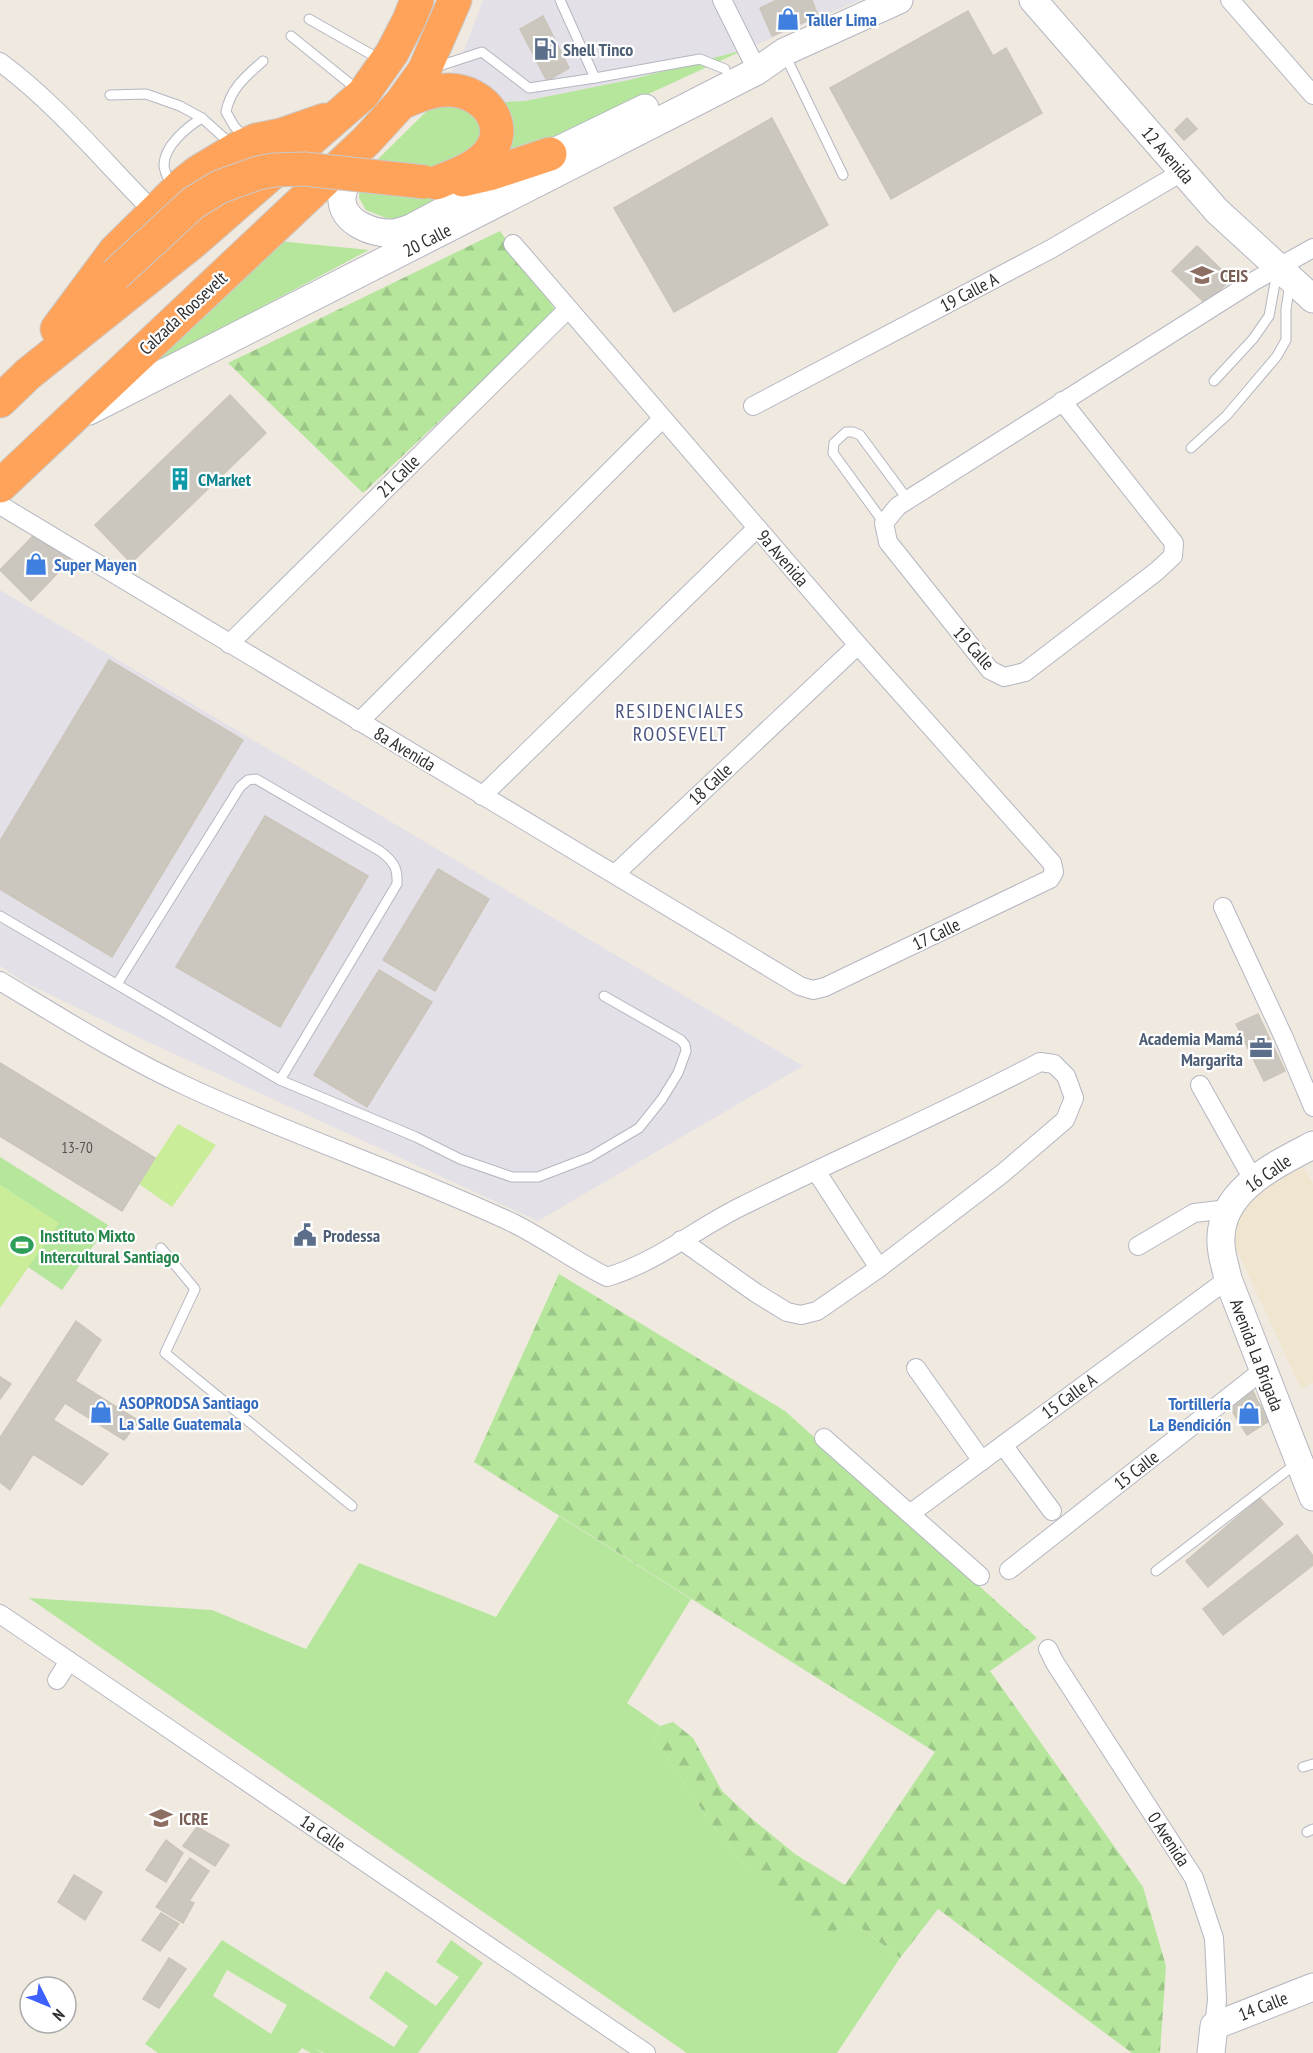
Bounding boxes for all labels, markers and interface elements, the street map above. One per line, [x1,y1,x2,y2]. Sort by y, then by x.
shop icon: Taller Lima [775,6,801,32]
place label: Taller Lima [806,8,877,31]
fuel station icon: Shell Tinco [532,36,558,62]
place label: Shell Tinco [563,38,633,61]
street label: 12 Avenida [1137,122,1199,188]
street label: 20 Calle [399,218,455,262]
school or university icon: CEIS [1189,262,1215,288]
place label: CEIS [1220,264,1248,287]
street label: Calzada Roosevelt [134,266,232,360]
street label: 19 Calle A [936,267,1003,317]
street label: 21 Calle [372,450,424,502]
building icon: CMarket [167,466,193,492]
place label: CMarket [198,468,252,491]
street label: 9a Avenida [752,525,814,591]
shop icon: Super Mayen [23,551,49,577]
place label: Super Mayen [54,553,137,576]
street label: 19 Calle [948,621,1000,675]
district label: RESIDENCIALES ROOSEVELT [615,698,745,747]
street label: 8a Avenida [370,722,440,776]
street label: 18 Calle [683,758,737,810]
street label: 17 Calle [908,913,964,955]
place label: Academia Mamá Margarita [1138,1027,1243,1071]
office icon: Academia Mamá Margarita [1248,1035,1274,1061]
house number: 13-70 [61,1138,93,1157]
street label: 16 Calle [1240,1149,1296,1197]
public building icon: Prodessa [292,1222,318,1248]
place label: Instituto Mixto Intercultural Santiago [40,1224,179,1268]
place label: Prodessa [323,1224,380,1247]
sports icon: Instituto Mixto Intercultural Santiago [9,1232,35,1258]
street label: Avenida La Brigada [1225,1296,1289,1414]
street label: 15 Calle A [1037,1368,1102,1424]
place label: ASOPRODSA Santiago La Salle Guatemala [118,1391,259,1435]
place label: Tortillería La Bendición [1149,1392,1231,1436]
shop icon: ASOPRODSA Santiago La Salle Guatemala [88,1399,114,1425]
shop icon: Tortillería La Bendición [1236,1400,1262,1426]
street label: 15 Calle [1109,1445,1163,1495]
school or university icon: ICRE [148,1805,174,1831]
place label: ICRE [179,1807,209,1830]
street label: 0 Avenida [1143,1807,1195,1871]
street label: 1a Calle [296,1809,350,1857]
north arrow [18,1975,78,2035]
street label: 14 Calle [1235,1986,1291,2026]
text: N [49,2005,69,2025]

